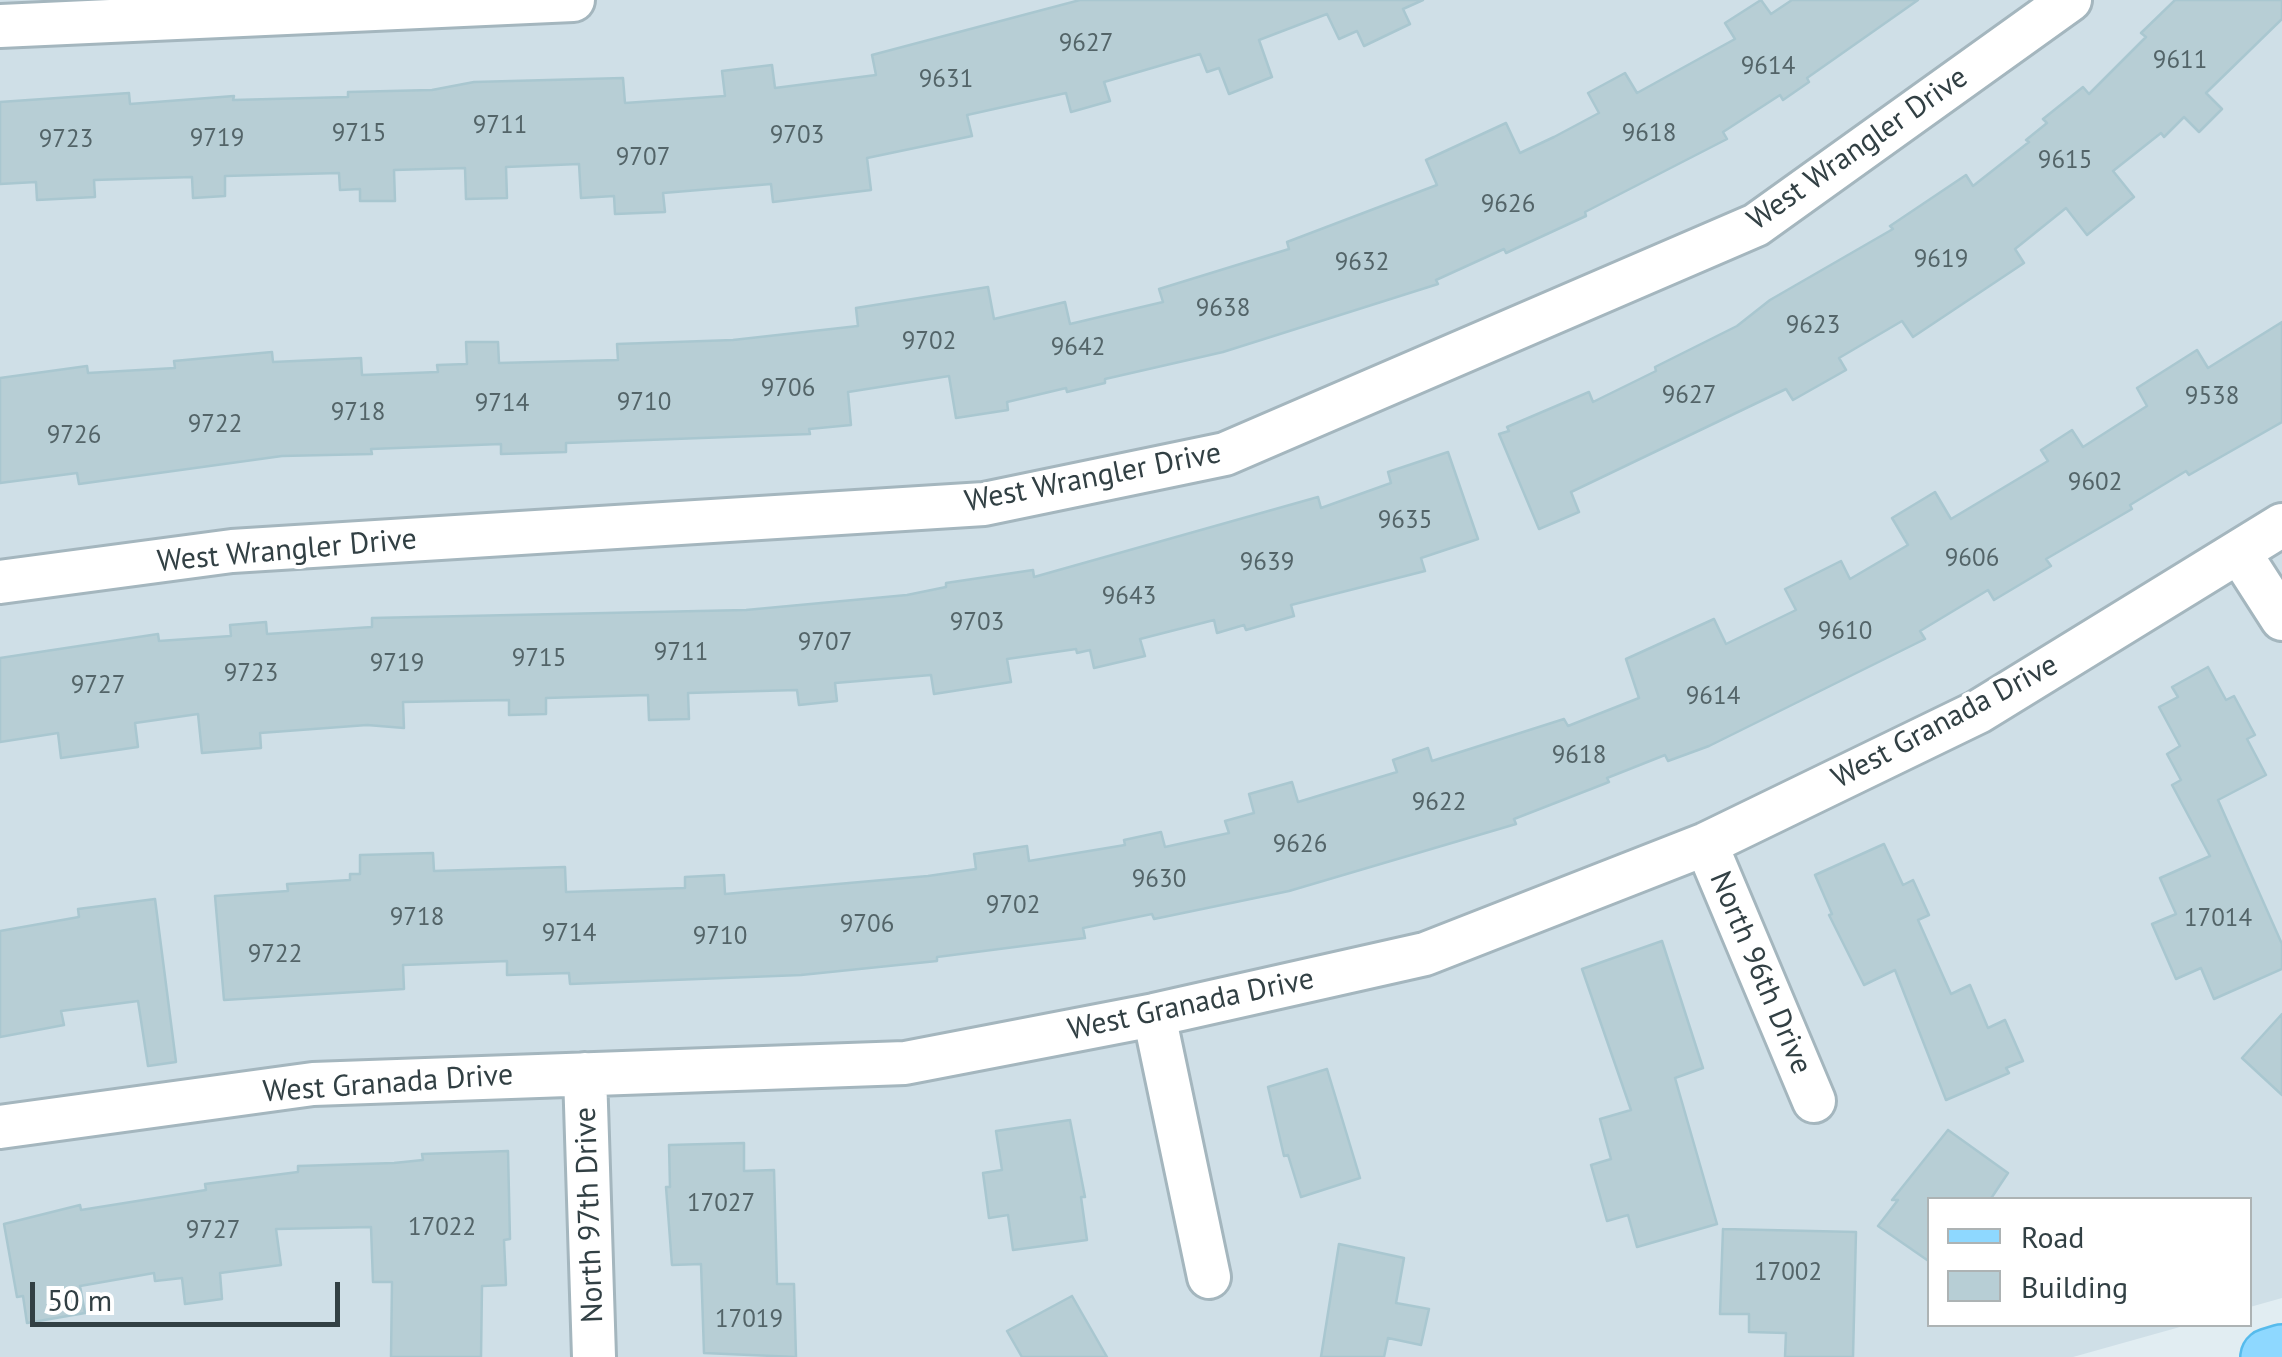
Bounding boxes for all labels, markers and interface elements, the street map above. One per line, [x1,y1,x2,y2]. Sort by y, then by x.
house number: 9627 [1059,29,1113,59]
house number: 9611 [2153,46,2207,76]
house number: 9614 [1741,52,1795,82]
street label: West Wrangler Drive [1741,60,1975,238]
house number: 9631 [919,65,973,95]
house number: 9711 [473,111,527,141]
house number: 9715 [332,119,386,149]
house number: 9618 [1622,119,1676,149]
house number: 9703 [770,121,824,151]
house number: 9719 [190,124,244,154]
house number: 9723 [39,125,93,155]
house number: 9707 [616,143,670,173]
house number: 9615 [2038,146,2092,176]
house number: 9626 [1481,190,1535,220]
house number: 9619 [1914,245,1968,275]
house number: 9632 [1335,248,1389,278]
house number: 9638 [1196,294,1250,324]
house number: 9623 [1786,311,1840,341]
house number: 9702 [902,327,956,357]
house number: 9642 [1051,333,1105,363]
house number: 9706 [761,374,815,404]
house number: 9627 [1662,381,1716,411]
house number: 9538 [2185,382,2239,412]
house number: 9710 [617,388,671,418]
house number: 9714 [475,389,529,419]
house number: 9718 [331,398,385,428]
house number: 9722 [188,410,242,440]
house number: 9726 [47,421,101,451]
street label: West Wrangler Drive [962,435,1224,521]
house number: 9602 [2068,468,2122,498]
house number: 9635 [1378,506,1432,536]
street label: West Wrangler Drive [156,522,418,580]
house number: 9606 [1945,544,1999,574]
house number: 9639 [1240,548,1294,578]
house number: 9643 [1102,582,1156,612]
house number: 9703 [950,608,1004,638]
house number: 9610 [1818,617,1872,647]
house number: 9707 [798,628,852,658]
house number: 9711 [654,638,708,668]
house number: 9715 [512,644,566,674]
street label: West Granada Drive [1826,647,2064,797]
house number: 9719 [370,649,424,679]
house number: 9723 [224,659,278,689]
house number: 9727 [71,671,125,701]
house number: 9614 [1686,682,1740,712]
house number: 9618 [1552,741,1606,771]
house number: 9622 [1412,788,1466,818]
house number: 9626 [1273,830,1327,860]
house number: 9630 [1132,865,1186,895]
street label: North 96th Drive [1701,866,1819,1080]
house number: 9702 [986,891,1040,921]
house number: 9718 [390,903,444,933]
house number: 17014 [2184,904,2252,934]
house number: 9706 [840,910,894,940]
house number: 9714 [542,919,596,949]
house number: 9710 [693,922,747,952]
house number: 9722 [248,940,302,970]
street label: West Granada Drive [1065,961,1317,1049]
street label: West Granada Drive [262,1057,514,1111]
street label: North 97th Drive [568,1107,612,1323]
house number: 17027 [687,1189,755,1219]
legend [1927,1197,2252,1327]
house number: 17022 [408,1213,476,1243]
house number: 9727 [186,1216,240,1246]
text: Road [2021,1217,2085,1256]
house number: 17002 [1754,1258,1822,1288]
scale bar [35,1262,345,1324]
text: Building [2021,1267,2128,1306]
text: 50 m [47,1280,112,1319]
house number: 17019 [715,1305,783,1335]

